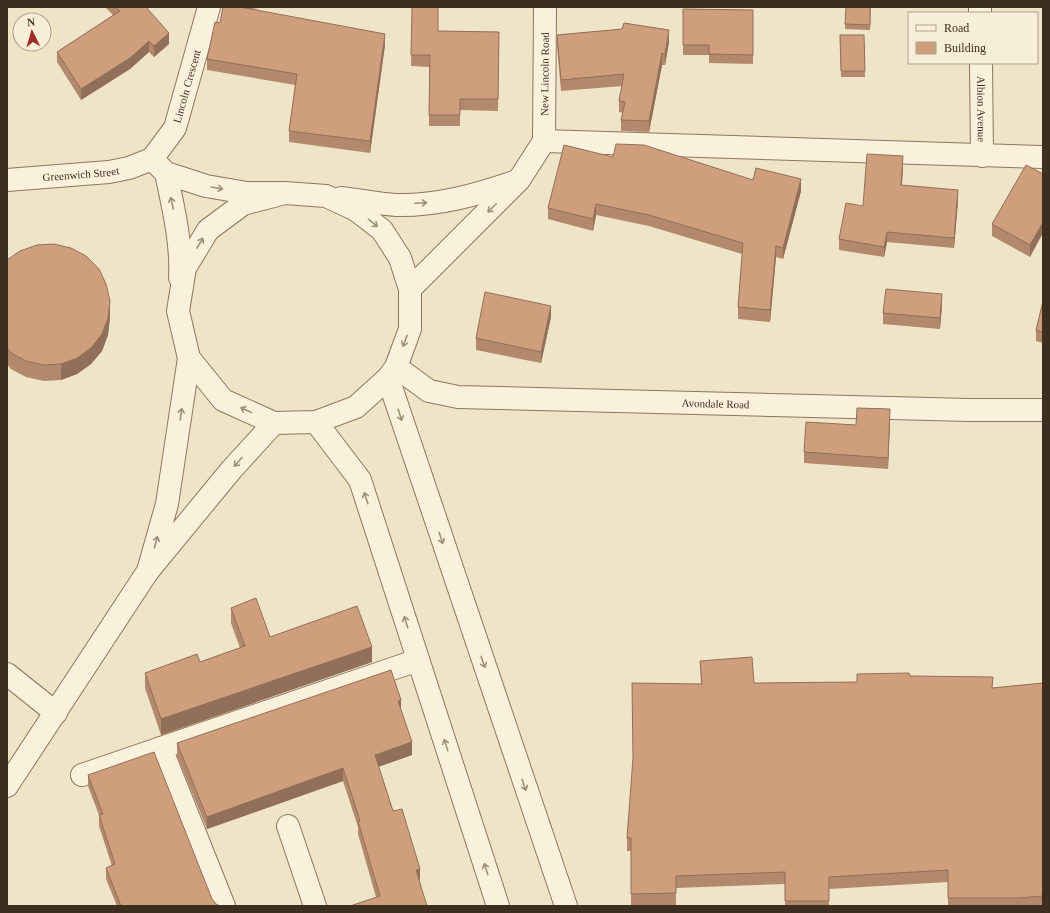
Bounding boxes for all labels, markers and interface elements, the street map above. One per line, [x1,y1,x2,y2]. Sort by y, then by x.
north arrow [12,12,52,52]
legend [908,12,1038,64]
text: N [27,16,36,28]
text: Road [944,21,969,35]
street label: New Lincoln Road [538,32,551,116]
text: Building [944,41,986,55]
street label: Lincoln Crescent [171,48,203,124]
street label: Albion Avenue [975,76,988,142]
street label: Greenwich Street [42,164,120,183]
one-way arrow [210,184,223,192]
one-way arrow [168,197,176,210]
one-way arrow [414,200,427,207]
one-way arrow [487,203,497,213]
one-way arrow [367,219,378,227]
one-way arrow [197,237,205,249]
one-way arrow [401,334,409,346]
street label: Avondale Road [681,397,750,410]
one-way arrow [240,406,252,413]
one-way arrow [177,408,185,421]
one-way arrow [397,408,404,421]
one-way arrow [234,457,243,467]
one-way arrow [361,492,369,504]
one-way arrow [438,532,446,544]
one-way arrow [153,535,160,548]
one-way arrow [401,616,409,628]
one-way arrow [479,655,487,667]
one-way arrow [442,739,449,752]
one-way arrow [521,778,529,790]
one-way arrow [482,863,489,876]

